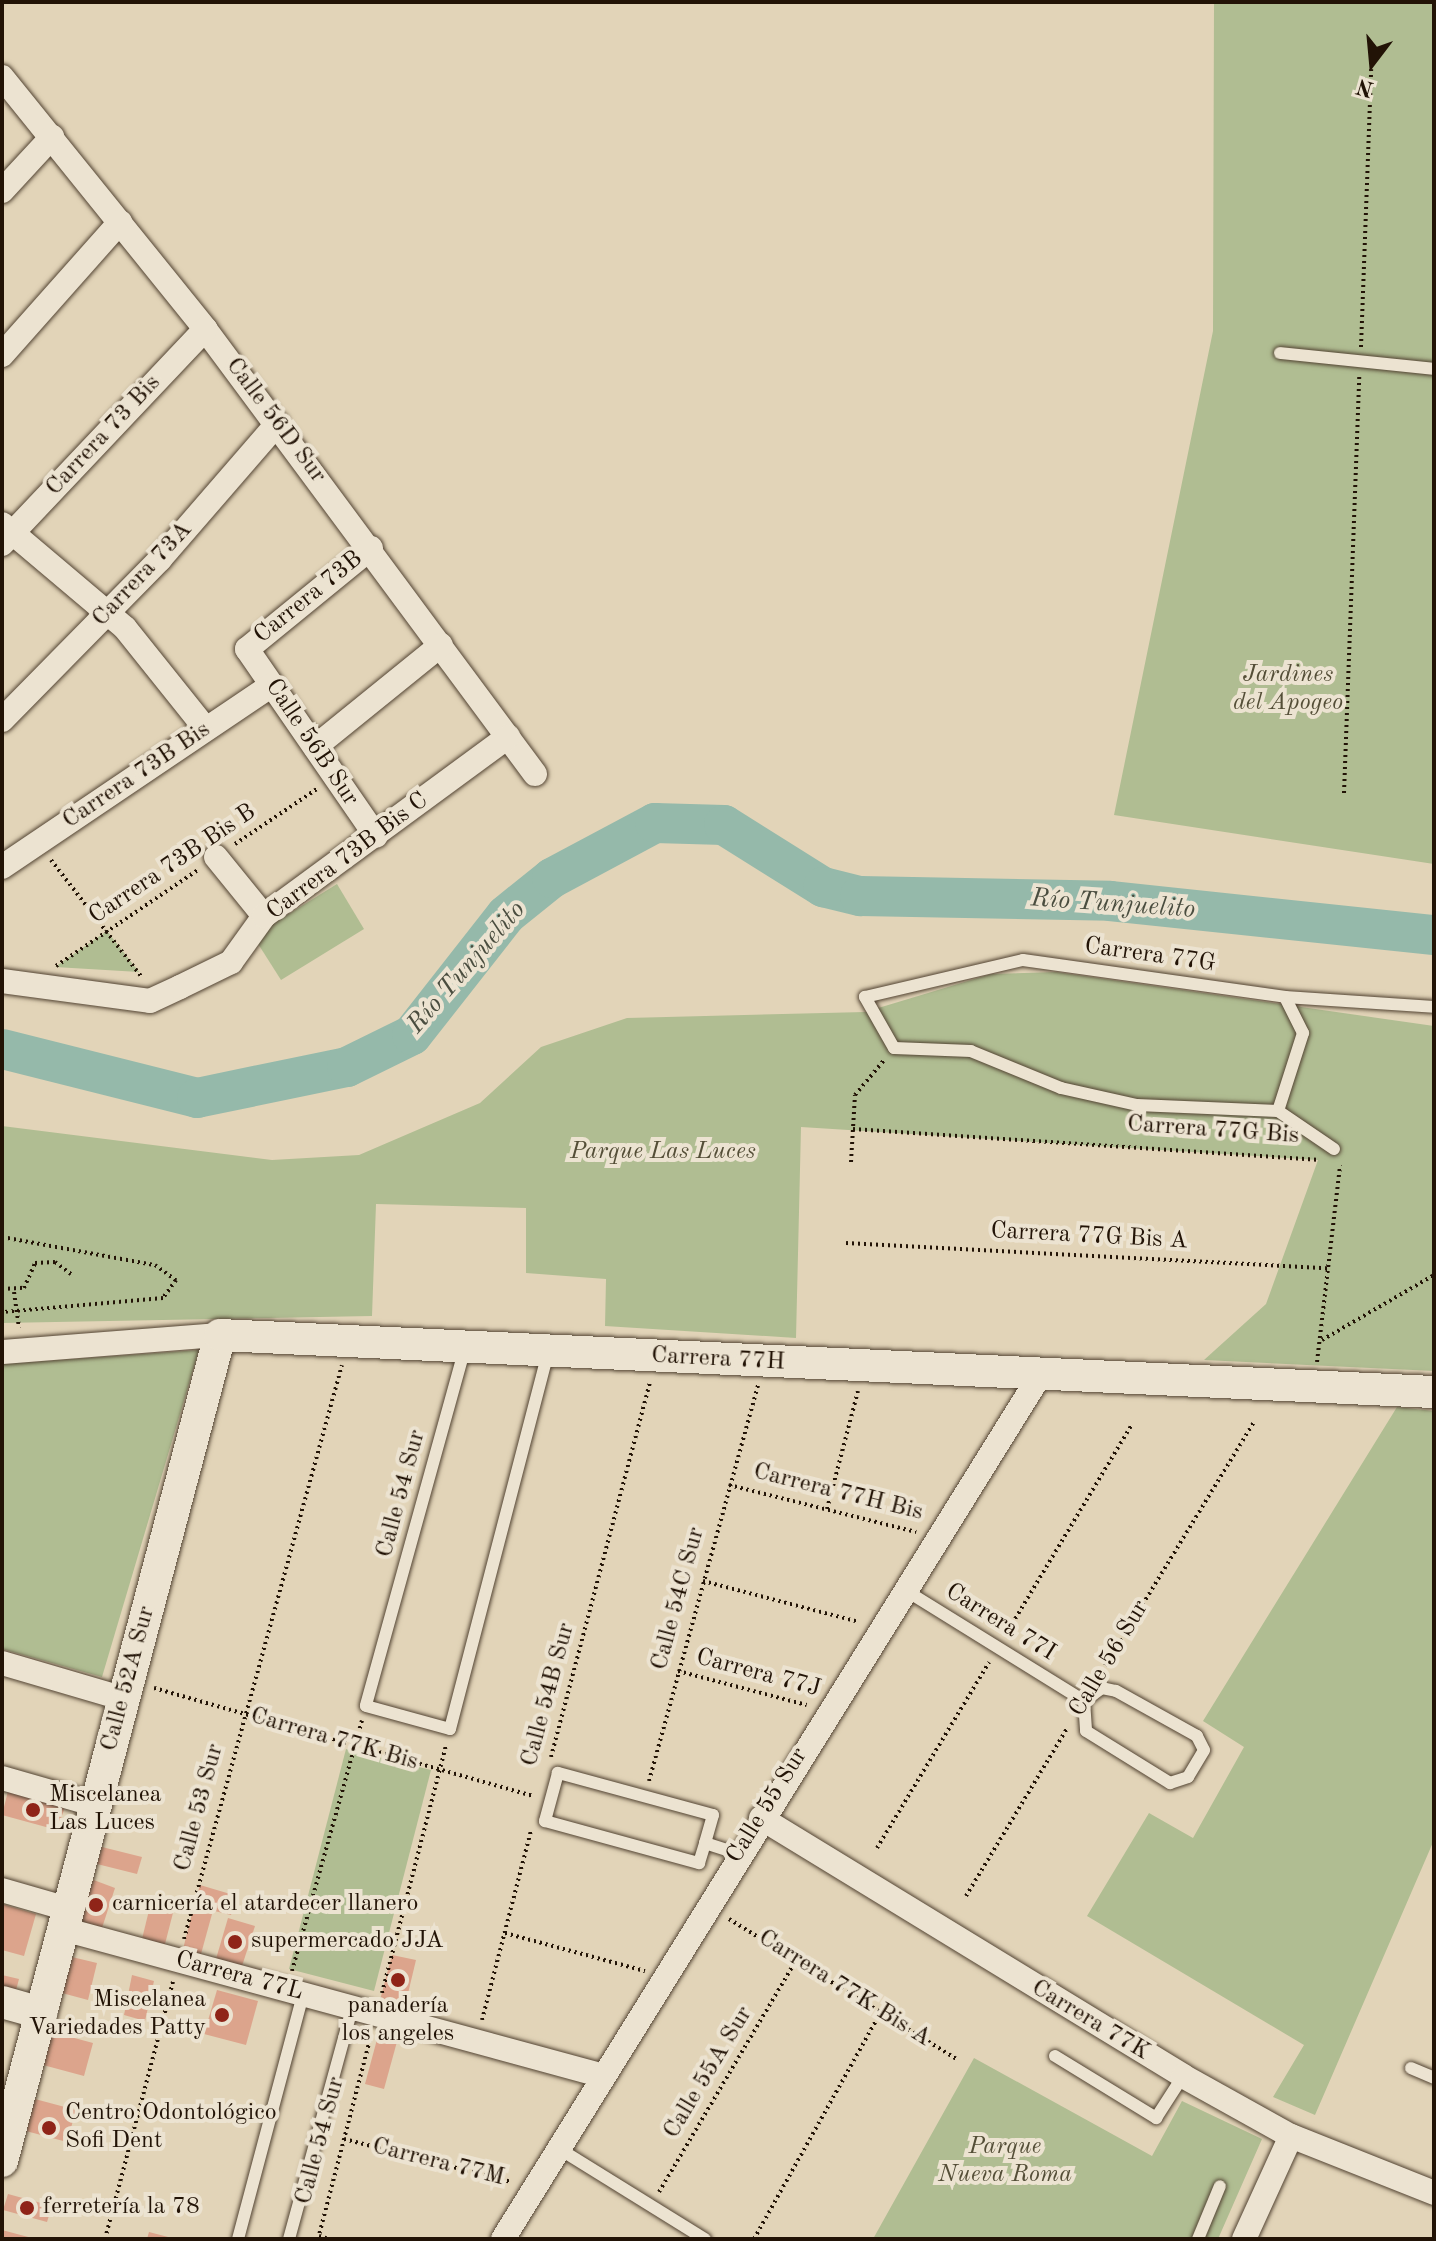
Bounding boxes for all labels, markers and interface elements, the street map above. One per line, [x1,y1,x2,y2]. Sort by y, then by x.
north arrow [1332,24,1412,104]
text: N [1354,74,1376,100]
street label: Calle 56D Sur [219,353,331,489]
street label: Carrera 73 Bis [41,369,167,503]
street label: Carrera 73A [87,516,199,634]
street label: Carrera 73B [249,545,369,651]
park label: Jardines del Apogeo [1233,662,1343,718]
street label: Calle 56B Sur [258,674,364,812]
street label: Carrera 73B Bis [58,716,216,836]
street label: Carrera 73B Bis C [262,787,434,927]
street label: Carrera 73B Bis B [84,799,262,931]
water label: Río Tunjuelito [1030,884,1196,926]
water label: Río Tunjuelito [401,896,533,1040]
street label: Carrera 77G [1083,933,1217,979]
street label: Carrera 77G Bis [1126,1111,1300,1151]
park label: Parque Las Luces [570,1139,756,1167]
street label: Carrera 77G Bis A [990,1217,1188,1257]
street label: Carrera 77H [650,1342,786,1378]
street label: Calle 54 Sur [371,1427,433,1561]
street label: Carrera 77H Bis [750,1458,926,1528]
street label: Calle 54C Sur [646,1524,712,1674]
street label: Carrera 77I [940,1578,1060,1668]
street label: Calle 56 Sur [1064,1596,1156,1722]
street label: Calle 52A Sur [96,1603,162,1755]
street label: Calle 54B Sur [516,1620,582,1770]
street label: Carrera 77J [693,1644,823,1704]
street label: Carrera 77K Bis [247,1702,421,1778]
street label: Calle 53 Sur [169,1741,231,1875]
street label: Calle 55 Sur [721,1743,815,1869]
place label: Miscelanea Las Luces [49,1782,162,1838]
marker: Miscelanea Las Luces [24,1801,42,1819]
place label: carnicería el atardecer llanero [112,1891,418,1919]
marker: carnicería el atardecer llanero [87,1896,105,1914]
street label: Carrera 77K Bis A [752,1924,936,2054]
place label: supermercado JJA [251,1928,444,1956]
marker: supermercado JJA [226,1933,244,1951]
street label: Carrera 77L [172,1946,306,2008]
marker: panadería los angeles [389,1971,407,1989]
street label: Carrera 77K [1026,1974,1154,2068]
place label: Miscelanea Variedades Patty [28,1987,206,2043]
place label: panadería los angeles [342,1993,454,2049]
street label: Calle 55A Sur [658,2002,760,2144]
marker: Miscelanea Variedades Patty [213,2006,231,2024]
street label: Calle 54 Sur [290,2074,352,2208]
place label: Centro Odontológico Sofi Dent [65,2100,277,2156]
marker: Centro Odontológico Sofi Dent [40,2119,58,2137]
street label: Carrera 77M [369,2133,507,2193]
park label: Parque Nueva Roma [938,2134,1072,2190]
place label: ferretería la 78 [43,2194,200,2222]
marker: ferretería la 78 [18,2199,36,2217]

